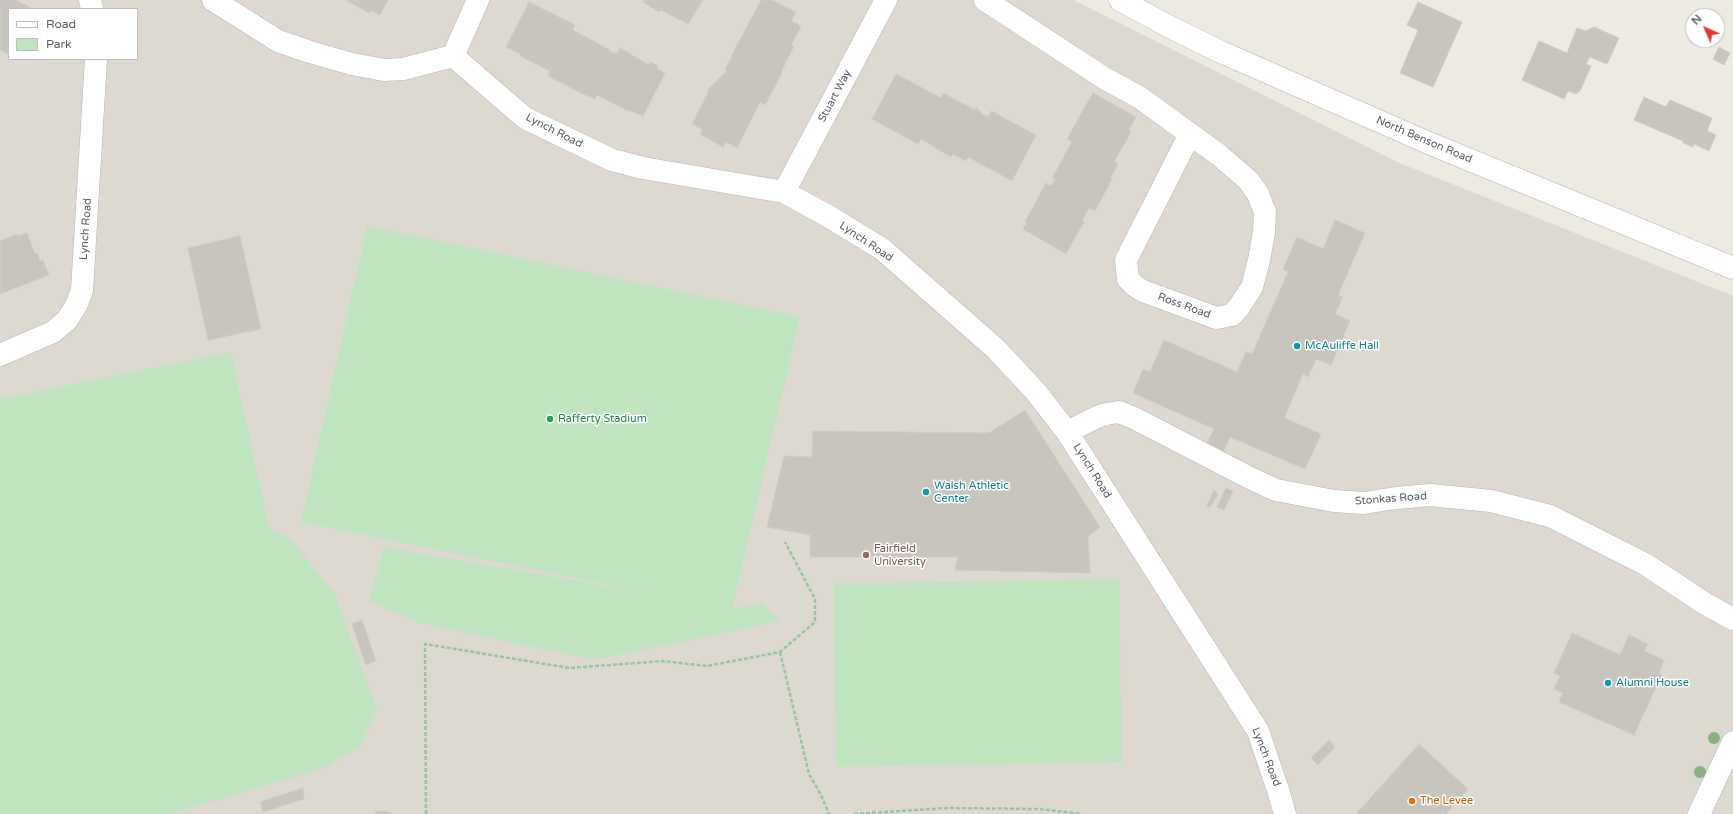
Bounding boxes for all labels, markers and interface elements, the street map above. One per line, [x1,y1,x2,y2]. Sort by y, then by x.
legend [8,8,138,60]
north arrow [1685,8,1725,48]
text: N [1689,12,1705,28]
text: Road [46,17,76,31]
text: Park [46,37,72,51]
street label: Stuart Way [816,67,854,125]
street label: Lynch Road [523,111,585,151]
street label: North Benson Road [1374,114,1474,166]
street label: Lynch Road [77,198,95,260]
street label: Lynch Road [837,219,895,265]
street label: Ross Road [1156,290,1212,322]
place label: McAuliffe Hall [1305,339,1379,353]
marker: McAuliffe Hall [1292,341,1302,351]
place label: Rafferty Stadium [558,412,647,426]
marker: Rafferty Stadium [545,414,555,424]
street label: Lynch Road [1070,441,1114,501]
place label: Walsh Athletic Center [934,479,1009,505]
marker: Walsh Athletic Center [921,487,931,497]
street label: Stonkas Road [1355,490,1427,508]
place label: Fairfield University [874,542,926,568]
marker: Fairfield University [861,550,871,560]
place label: Alumni House [1616,676,1689,690]
marker: Alumni House [1603,678,1613,688]
street label: Lynch Road [1249,726,1283,788]
place label: The Levee [1420,794,1473,808]
marker: The Levee [1407,796,1417,806]

